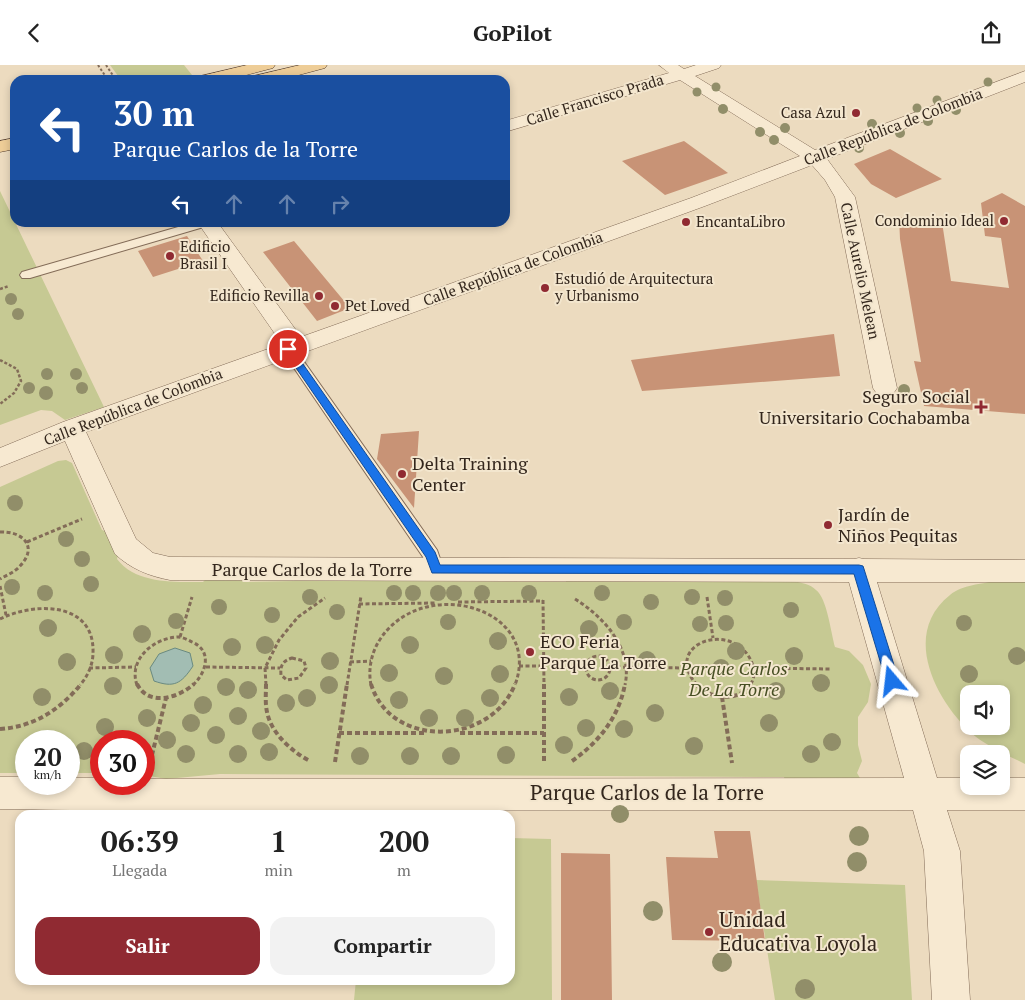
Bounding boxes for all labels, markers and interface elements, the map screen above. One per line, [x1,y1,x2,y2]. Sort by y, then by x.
text: GoPilot [473,18,552,47]
icon: back [20,19,48,47]
icon: share [977,19,1005,47]
street label: Calle Francisco Prada [524,68,666,129]
street label: Calle República de Colombia [800,83,985,169]
text: 30 m [113,90,194,136]
icon: left [30,95,95,160]
place label: Casa Azul [781,102,846,122]
marker: Casa Azul [850,107,862,119]
text: Parque Carlos de la Torre [113,134,358,163]
icon: left [167,190,195,218]
icon: ahead [220,190,248,218]
icon: ahead [273,190,301,218]
icon: right [326,190,354,218]
street label: Calle Aurelio Melean [837,201,885,341]
place label: Condominio Ideal [875,210,994,230]
place label: EncantaLibro [696,211,785,231]
marker: Condominio Ideal [998,215,1010,227]
marker: EncantaLibro [680,216,692,228]
street label: Calle República de Colombia [420,226,606,310]
place label: Edificio Brasil I [180,236,230,273]
marker: Edificio Brasil I [164,250,176,262]
place label: Estudió de Arquitectura y Urbanismo [554,268,714,305]
marker: Estudió de Arquitectura y Urbanismo [539,282,551,294]
place label: Edificio Revilla [210,285,309,305]
marker: Edificio Revilla [313,290,325,302]
place label: Pet Loved [345,295,410,315]
marker: Pet Loved [329,300,341,312]
pin [267,328,309,370]
icon: arrive [274,335,302,363]
street label: Calle República de Colombia [40,363,225,449]
place label: Seguro Social Universitario Cochabamba [759,384,970,429]
marker: Seguro Social Universitario Cochabamba [974,400,988,414]
place label: Delta Training Center [412,451,528,496]
marker: Delta Training Center [396,468,408,480]
place label: Jardín de Niños Pequitas [838,502,958,547]
marker: Jardín de Niños Pequitas [822,519,834,531]
street label: Parque Carlos de la Torre [212,557,412,581]
place label: ECO Feria Parque La Torre [540,629,667,674]
marker: ECO Feria Parque La Torre [524,646,536,658]
position arrow [865,654,917,706]
park label: Parque Carlos De La Torre [679,656,788,701]
map controls [960,685,1010,795]
button: sound [960,685,1010,735]
speed limit sign: 30 [90,730,155,795]
text: 20 [33,740,62,773]
button: layers [960,745,1010,795]
text: km/h [34,767,61,782]
street label: Parque Carlos de la Torre [530,778,764,806]
text: 06:39 [101,821,179,861]
text: 1 [270,821,287,861]
text: 200 [378,821,429,861]
text: Llegada [112,859,167,881]
text: min [265,859,293,881]
text: m [397,859,411,881]
place label: Unidad Educativa Loyola [719,905,878,957]
button: Salir [35,917,260,975]
button: Compartir [270,917,495,975]
marker: Unidad Educativa Loyola [703,926,715,938]

